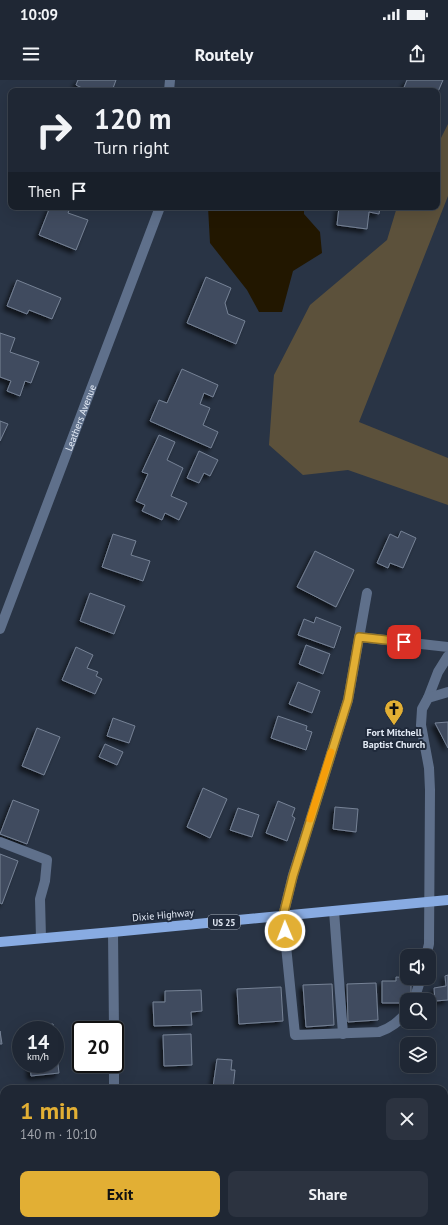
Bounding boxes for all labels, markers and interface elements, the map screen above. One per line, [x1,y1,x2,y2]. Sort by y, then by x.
text: 10:09 [20,5,58,24]
icon: menu [20,43,42,65]
text: Routely [195,43,253,66]
icon: share [406,43,428,65]
text: 120 m [94,100,171,137]
icon: right [28,104,80,156]
text: Turn right [94,136,169,159]
icon: arrive [68,180,90,202]
text: Then [28,182,60,201]
street label: Leathers Avenue [62,383,99,453]
pin [387,625,421,659]
icon: arrive [393,631,415,653]
church icon: Fort Mitchell Baptist Church [383,698,405,726]
place label: Fort Mitchell Baptist Church [363,726,425,751]
street label: Dixie Highway [132,906,195,924]
position arrow [264,910,306,952]
road number: US 25 [208,915,240,929]
map controls [400,949,436,1073]
button: sound [400,949,436,985]
button: search [400,993,436,1029]
speed limit sign: 20 [72,1021,124,1073]
text: 14 [27,1029,49,1055]
button: layers [400,1037,436,1073]
text: km/h [27,1050,49,1063]
text: 1 min [20,1095,79,1126]
button: close [386,1098,428,1140]
text: 140 m · 10:10 [20,1126,97,1143]
button: Exit [20,1171,220,1217]
button: Share [228,1171,428,1217]

